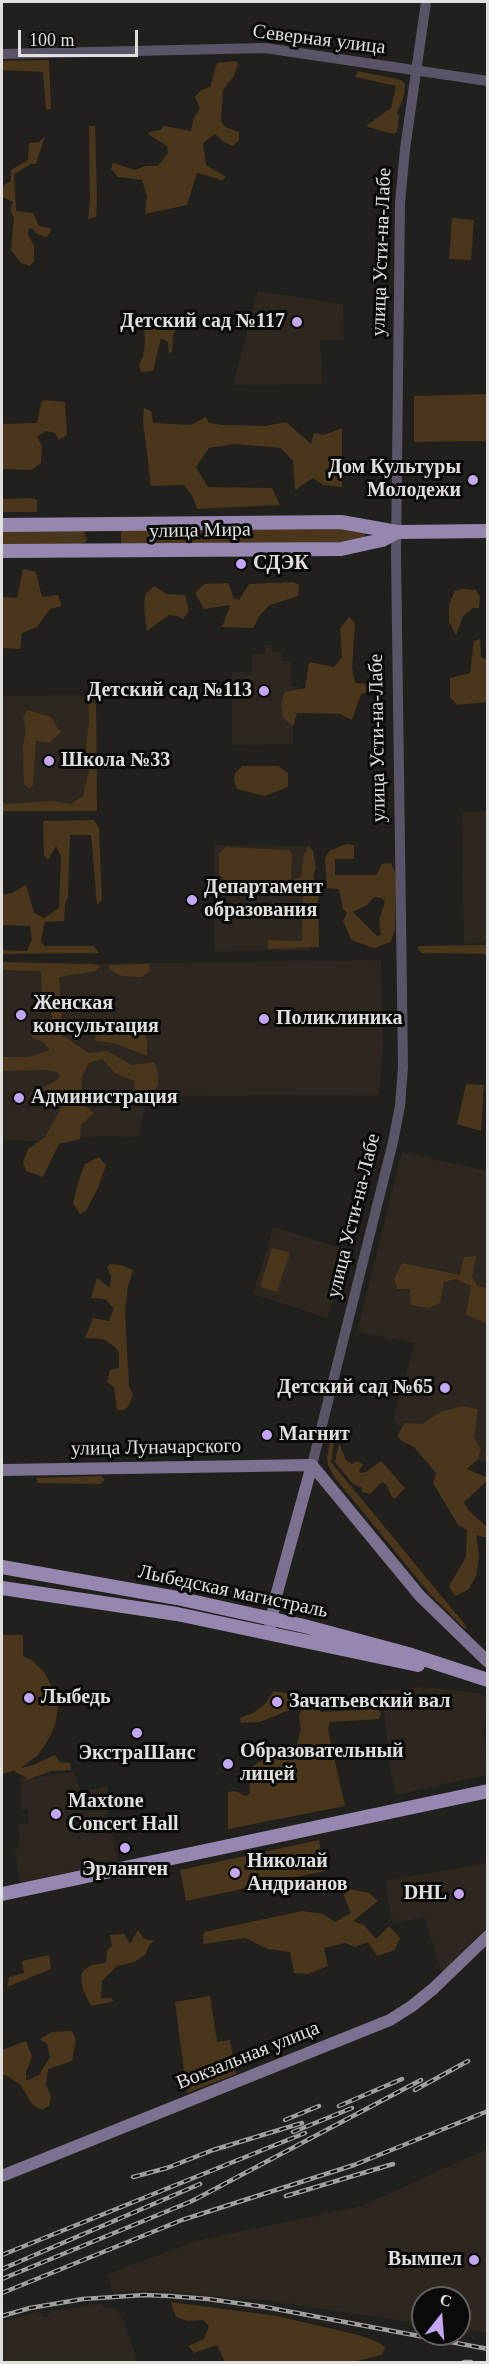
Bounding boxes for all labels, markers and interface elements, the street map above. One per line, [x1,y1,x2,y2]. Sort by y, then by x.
scale bar [21,18,141,56]
street label: Северная улица [251,20,387,60]
text: 100 m [29,30,75,50]
street label: улица Усти-на-Лабе [367,167,397,337]
place label: Детский сад №117 [120,310,285,334]
marker: Детский сад №117 [290,315,304,329]
place label: Дом Культуры Молодежи [328,456,461,503]
marker: Дом Культуры Молодежи [466,473,480,487]
street label: улица Мира [149,518,251,544]
place label: СДЭК [253,552,309,576]
marker: СДЭК [234,557,248,571]
street label: улица Усти-на-Лабе [365,654,391,822]
place label: Детский сад №113 [87,679,252,703]
marker: Детский сад №113 [257,684,271,698]
place label: Школа №33 [61,749,170,773]
marker: Школа №33 [42,754,56,768]
place label: Департамент образования [204,876,323,923]
marker: Департамент образования [185,893,199,907]
place label: Женская консультация [33,992,159,1039]
place label: Поликлиника [276,1007,403,1031]
marker: Женская консультация [14,1008,28,1022]
marker: Поликлиника [257,1012,271,1026]
place label: Администрация [31,1086,178,1110]
marker: Администрация [12,1091,26,1105]
street label: улица Усти-на-Лабе [322,1131,386,1301]
place label: Детский сад №65 [277,1376,433,1400]
marker: Детский сад №65 [438,1381,452,1395]
place label: Магнит [279,1423,350,1447]
marker: Магнит [260,1428,274,1442]
street label: улица Луначарского [71,1435,241,1461]
street label: Лыбедская магистраль [136,1560,330,1624]
place label: Лыбедь [41,1686,111,1710]
place label: Зачатьевский вал [289,1690,450,1714]
marker: Лыбедь [22,1691,36,1705]
marker: Зачатьевский вал [270,1695,284,1709]
marker: ЭкстраШанс [130,1726,144,1740]
place label: Образовательный лицей [240,1740,404,1787]
place label: ЭкстраШанс [78,1742,196,1766]
marker: Образовательный лицей [221,1757,235,1771]
place label: Maxtone Concert Hall [68,1790,179,1837]
marker: Maxtone Concert Hall [49,1807,63,1821]
marker: Эрланген [118,1841,132,1855]
place label: Николай Андрианов [247,1850,348,1897]
place label: Эрланген [82,1858,168,1882]
marker: Николай Андрианов [228,1866,242,1880]
place label: DHL [404,1882,447,1906]
marker: DHL [452,1887,466,1901]
street label: Вокзальная улица [173,2016,323,2096]
place label: Вымпел [388,2248,462,2272]
marker: Вымпел [467,2253,481,2267]
north arrow [411,2286,471,2346]
text: С [438,2290,454,2310]

